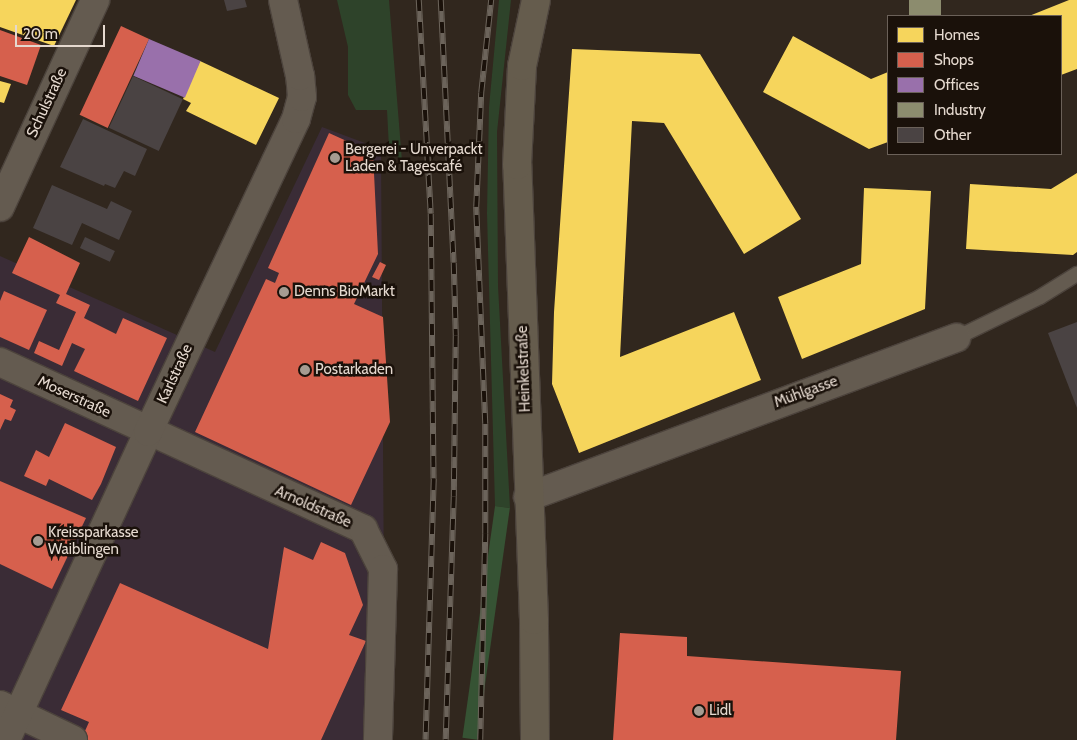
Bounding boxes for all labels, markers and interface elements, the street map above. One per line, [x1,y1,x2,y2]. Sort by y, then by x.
scale bar [18,15,108,47]
legend [887,15,1062,155]
text: 20 m [23,25,58,43]
text: Homes [934,26,980,44]
text: Shops [934,51,974,69]
street label: Schulstraße [23,65,71,141]
text: Offices [934,76,979,94]
text: Industry [934,101,986,119]
text: Other [934,126,971,144]
place label: Bergerei - Unverpackt Laden & Tagescafé [345,140,483,175]
marker: Bergerei - Unverpackt Laden & Tagescafé [329,152,341,164]
place label: Denns BioMarkt [294,283,395,301]
marker: Denns BioMarkt [278,286,290,298]
street label: Heinkelstraße [513,325,535,413]
street label: Karlstraße [153,341,197,407]
place label: Postarkaden [315,361,393,379]
marker: Postarkaden [299,364,311,376]
street label: Moserstraße [35,372,113,422]
street label: Mühlgasse [772,372,840,412]
street label: Arnoldstraße [272,482,354,532]
place label: Kreissparkasse Waiblingen [48,523,139,558]
marker: Kreissparkasse Waiblingen [32,535,44,547]
place label: Lidl [709,702,732,720]
marker: Lidl [693,705,705,717]

